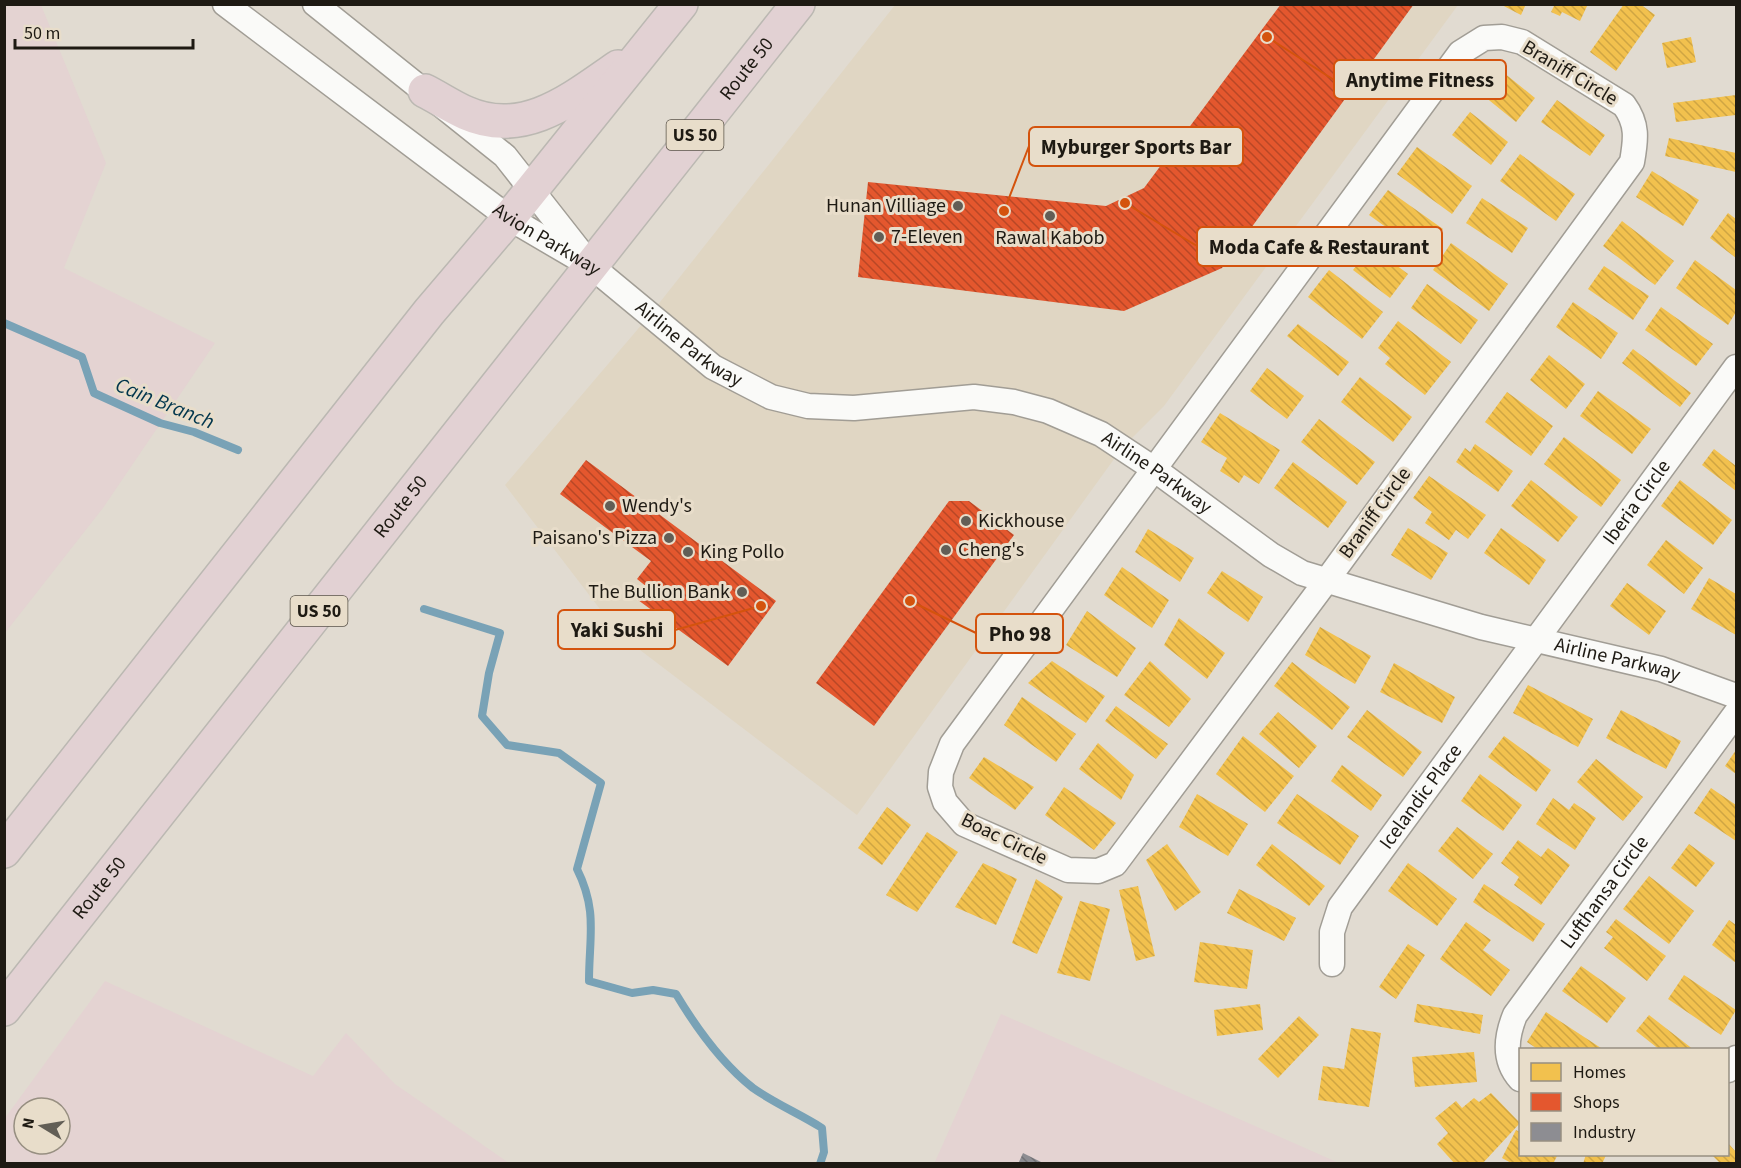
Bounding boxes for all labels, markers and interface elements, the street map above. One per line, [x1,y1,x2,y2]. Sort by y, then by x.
scale bar [15,12,194,50]
text: 50 m [24,21,60,46]
street label: Route 50 [713,32,780,106]
street label: Braniff Circle [1517,33,1623,113]
callout: Anytime Fitness [1334,60,1506,99]
text: Anytime Fitness [1345,65,1494,95]
road number: US 50 [666,120,724,150]
callout: Myburger Sports Bar [1029,127,1243,166]
text: Myburger Sports Bar [1041,132,1232,162]
place label: Hunan Villiage [826,192,946,220]
street label: Avion Parkway [487,196,608,283]
marker: Hunan Villiage [951,199,965,213]
marker: Rawal Kabob [1043,209,1057,223]
place label: 7-Eleven [891,223,963,251]
place label: Rawal Kabob [995,224,1105,252]
callout: Moda Cafe & Restaurant [1197,227,1442,266]
marker: 7-Eleven [872,230,886,244]
text: Moda Cafe & Restaurant [1209,232,1429,262]
street label: Airline Parkway [629,294,748,394]
water label: Cain Branch [111,370,219,436]
street label: Airline Parkway [1096,424,1218,521]
street label: Iberia Circle [1596,454,1677,551]
street label: Braniff Circle [1332,461,1418,564]
street label: Route 50 [367,469,434,544]
place label: Wendy's [622,492,692,520]
marker: Wendy's [603,499,617,513]
place label: Kickhouse [978,507,1065,535]
marker: Kickhouse [959,514,973,528]
place label: Paisano's Pizza [532,524,657,552]
marker: Paisano's Pizza [662,531,676,545]
place label: Cheng's [958,536,1024,564]
place label: King Pollo [700,538,784,566]
marker: Cheng's [939,543,953,557]
marker: King Pollo [681,545,695,559]
place label: The Bullion Bank [588,578,730,606]
marker: The Bullion Bank [735,585,749,599]
road number: US 50 [290,596,348,626]
callout: Yaki Sushi [558,610,675,649]
callout: Pho 98 [976,614,1063,653]
text: Yaki Sushi [570,615,663,645]
text: Pho 98 [989,619,1051,649]
street label: Airline Parkway [1552,631,1685,689]
street label: Icelandic Place [1373,738,1469,855]
street label: Boac Circle [956,806,1052,872]
street label: Lufthansa Circle [1554,830,1656,955]
street label: Route 50 [66,851,133,926]
legend [1519,1048,1729,1156]
text: Homes [1573,1060,1626,1085]
text: Shops [1573,1090,1620,1115]
north arrow [12,1096,72,1156]
text: N [16,1116,40,1131]
text: Industry [1573,1120,1636,1145]

